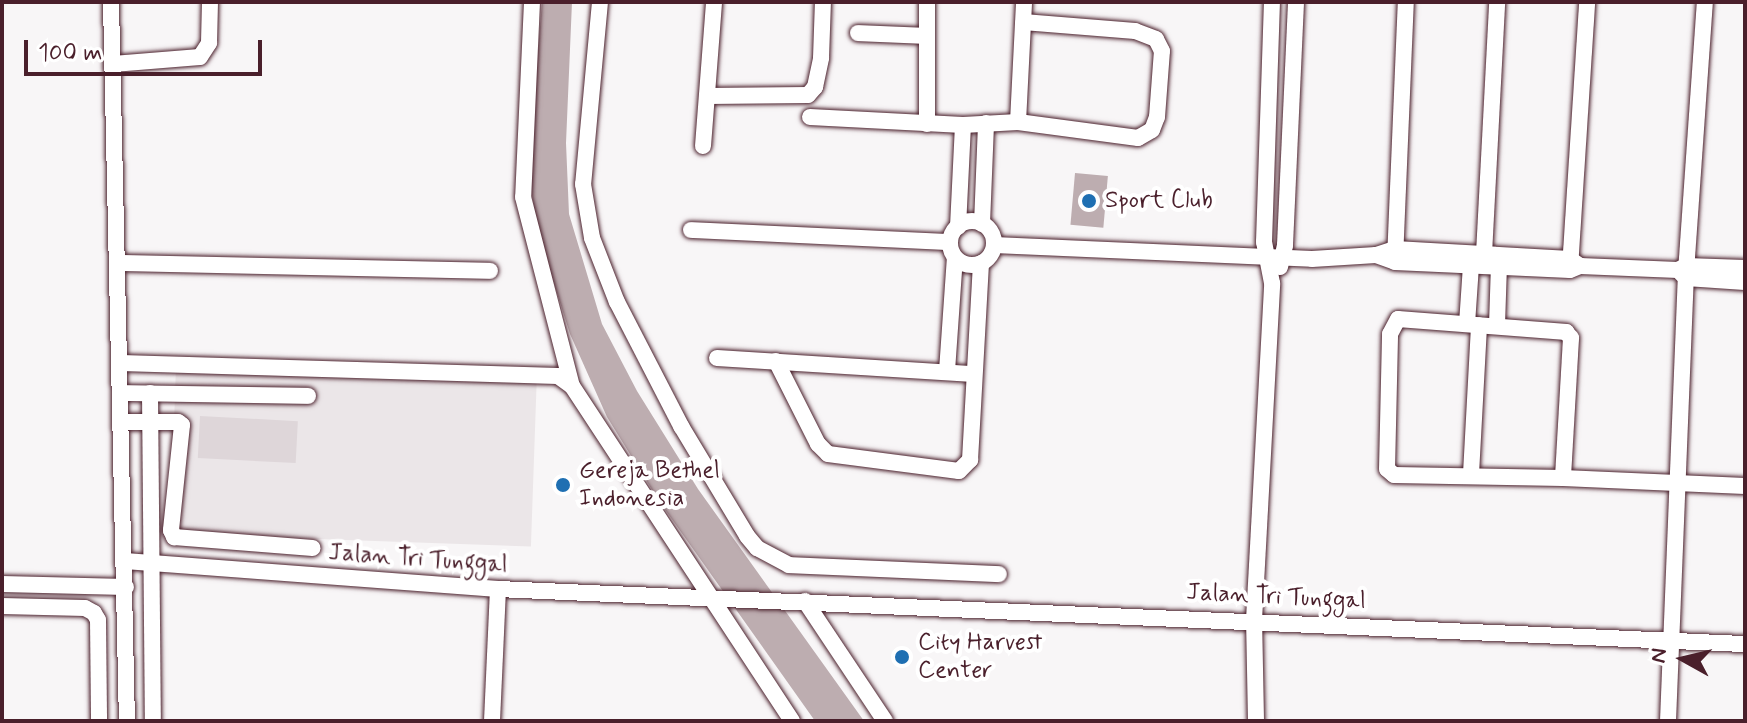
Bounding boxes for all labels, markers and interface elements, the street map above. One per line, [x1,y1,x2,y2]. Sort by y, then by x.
scale bar [28,24,266,74]
text: 100 m [38,38,102,69]
place label: Sport Club [1105,187,1218,215]
marker: Sport Club [1080,192,1098,210]
place label: Gereja Bethel Indonesia [579,457,720,513]
marker: Gereja Bethel Indonesia [554,476,572,494]
street label: Jalan Tri Tunggal [329,538,507,580]
street label: Jalan Tri Tunggal [1187,578,1365,616]
north arrow [1643,619,1723,699]
place label: City Harvest Center [918,629,1042,685]
text: N [1644,646,1674,665]
marker: City Harvest Center [893,648,911,666]

